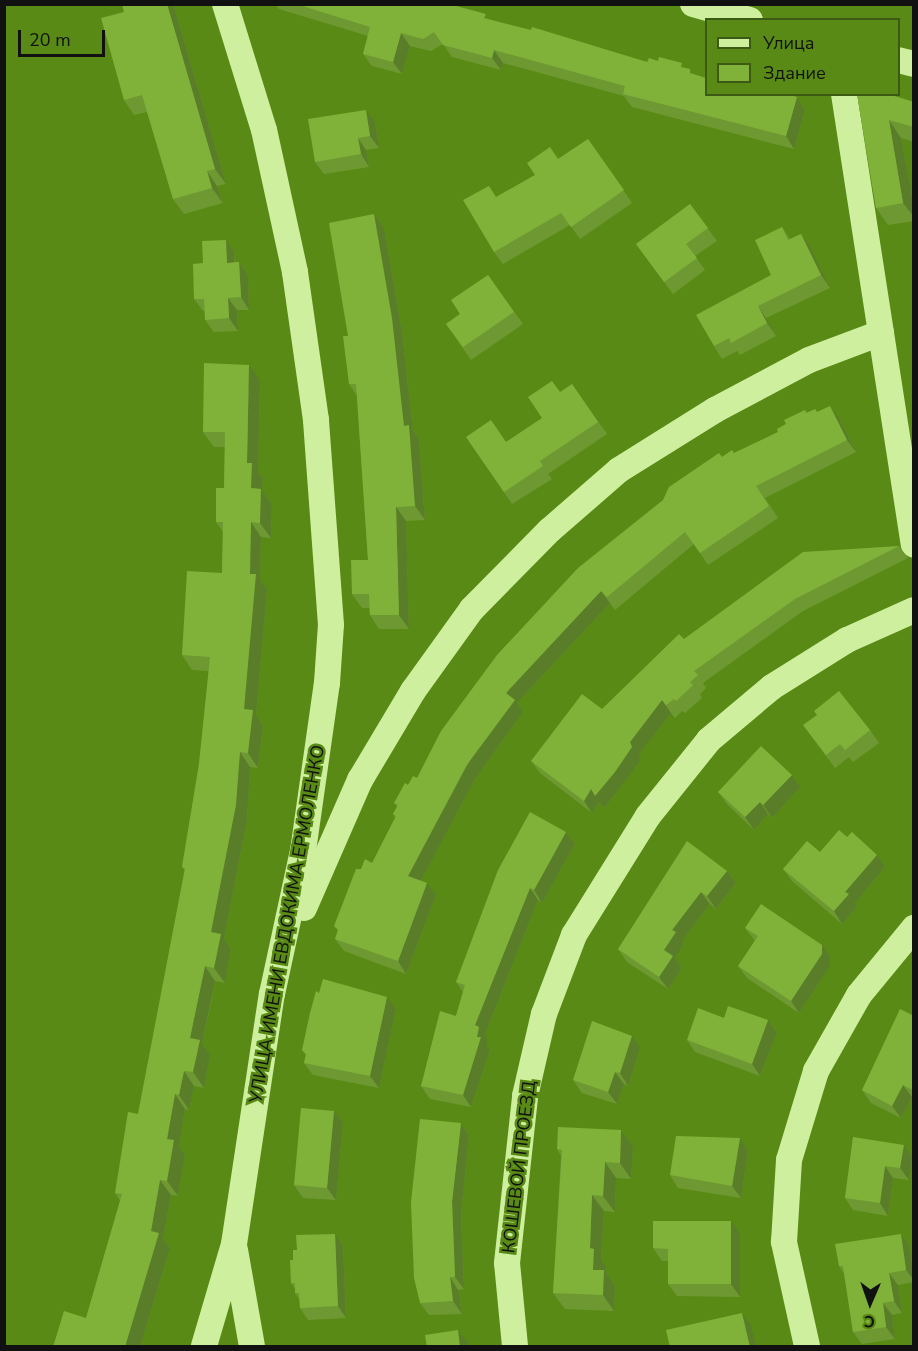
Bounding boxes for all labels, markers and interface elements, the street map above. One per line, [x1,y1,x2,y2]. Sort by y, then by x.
scale bar [21,18,108,56]
legend [705,18,900,96]
text: 20 m [29,28,71,52]
text: Улица [763,31,814,55]
text: Здание [763,61,826,85]
street label: УЛИЦА ИМЕНИ ЕВДОКИМА ЕРМОЛЕНКО [245,743,329,1105]
street label: КОШЕВОЙ ПРОЕЗД [498,1080,540,1254]
north arrow [840,1273,900,1333]
text: С [864,1310,875,1332]

